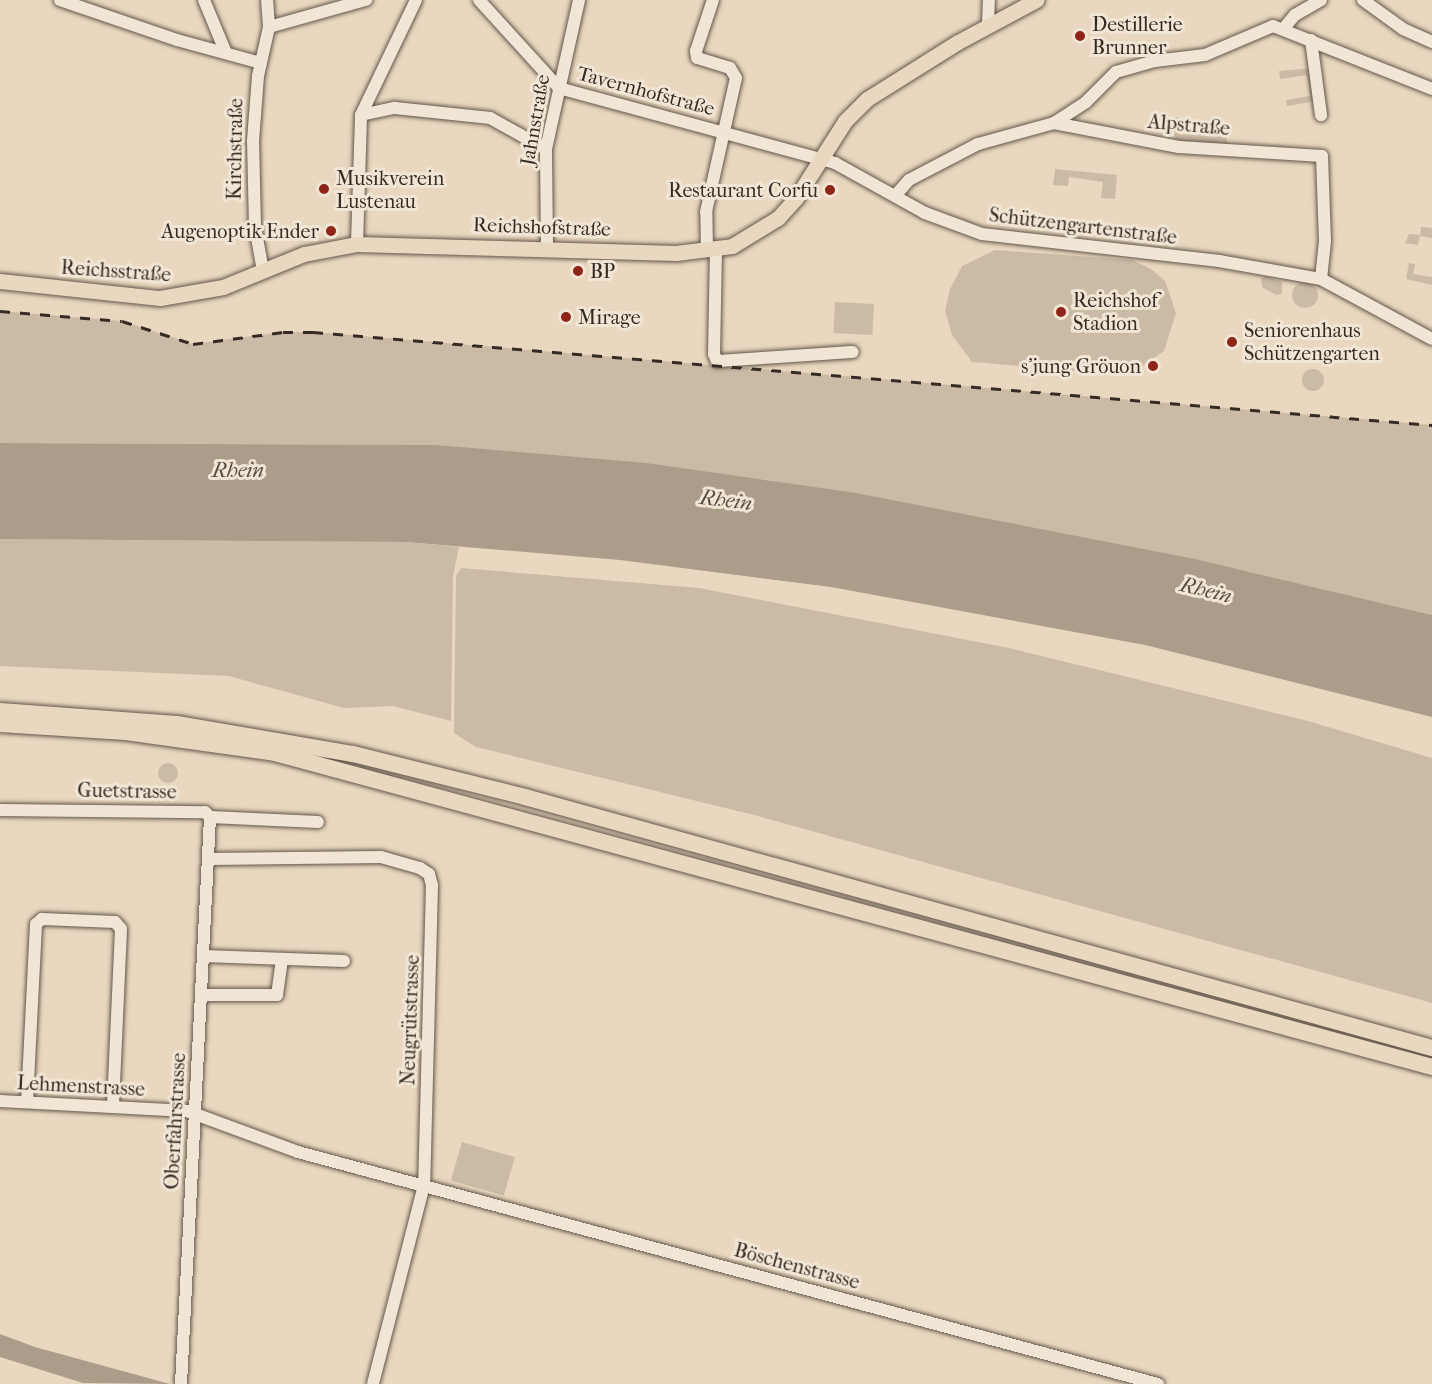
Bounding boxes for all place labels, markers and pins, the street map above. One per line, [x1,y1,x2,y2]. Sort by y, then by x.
place label: Destillerie Brunner [1092,13,1183,60]
marker: Destillerie Brunner [1073,29,1087,43]
place label: Musikverein Lustenau [336,166,444,213]
place label: Restaurant Corfu [668,178,818,202]
marker: Musikverein Lustenau [317,182,331,196]
marker: Restaurant Corfu [823,183,837,197]
place label: Augenoptik Ender [161,219,319,243]
marker: Augenoptik Ender [324,224,338,238]
place label: BP [590,259,615,283]
marker: BP [571,264,585,278]
place label: Reichshof Stadion [1073,288,1158,335]
place label: Mirage [578,305,641,329]
marker: Reichshof Stadion [1054,305,1068,319]
marker: Mirage [559,310,573,324]
place label: Seniorenhaus Schützengarten [1244,318,1380,365]
marker: Seniorenhaus Schützengarten [1225,335,1239,349]
place label: s'jung Gröuon [1021,354,1141,378]
marker: s'jung Gröuon [1146,359,1160,373]

